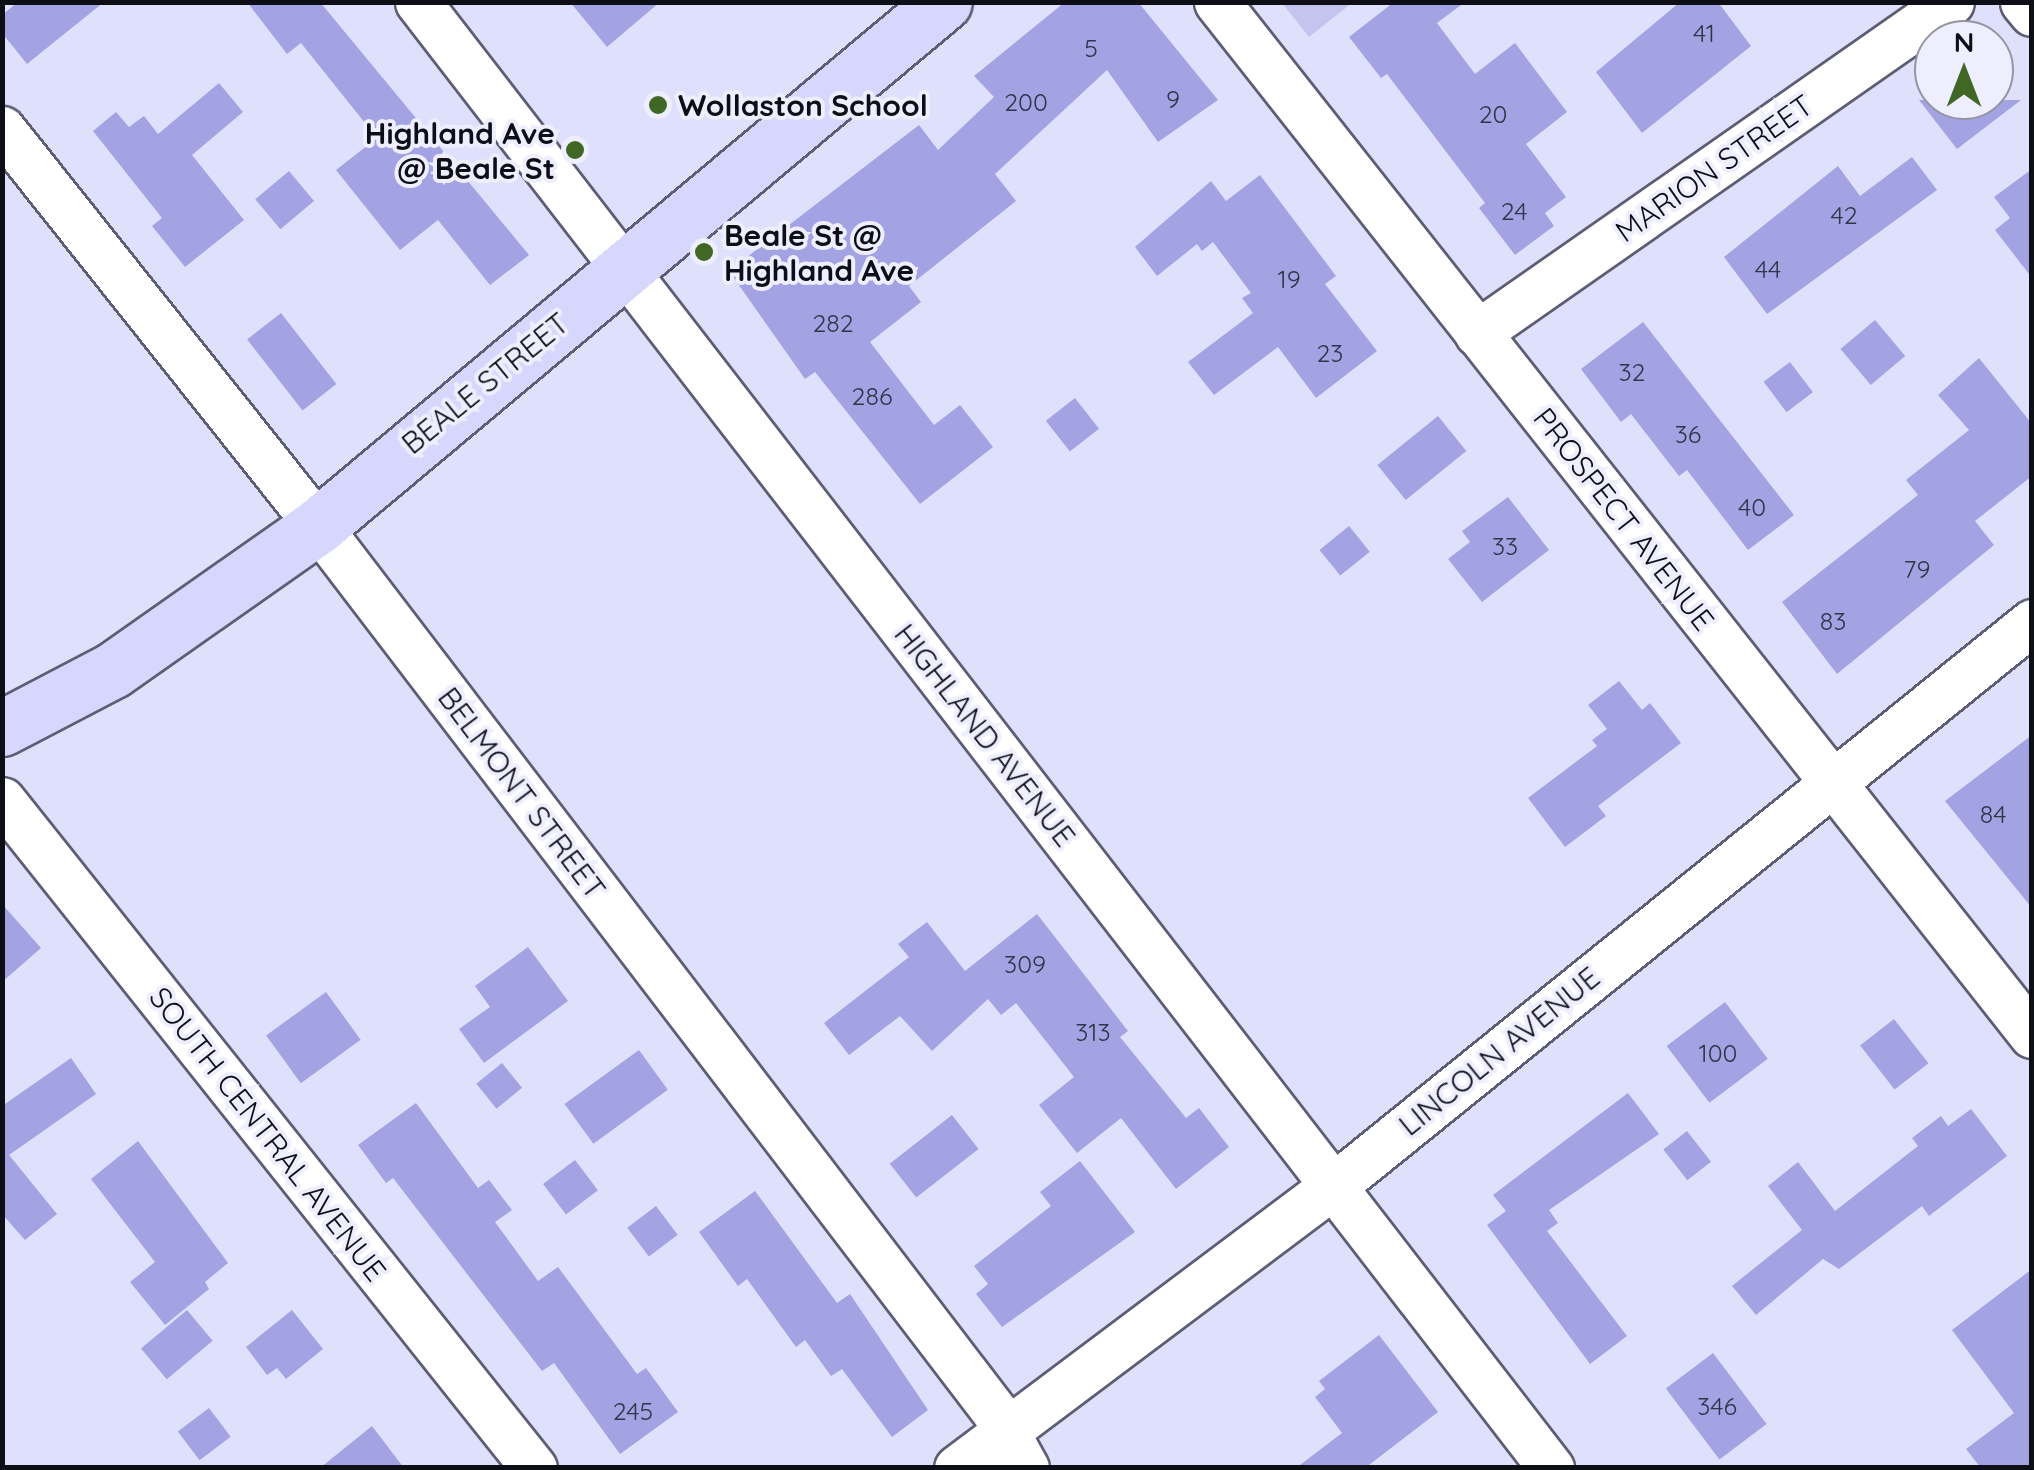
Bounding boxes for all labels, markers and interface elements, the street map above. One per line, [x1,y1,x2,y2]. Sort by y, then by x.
house number: 41 [1693,18,1715,48]
north arrow [1914,20,2014,120]
text: N [1954,24,1974,59]
house number: 5 [1084,33,1098,63]
house number: 9 [1166,84,1180,114]
place label: Wollaston School [678,87,928,123]
house number: 200 [1004,87,1048,117]
street label: MARION STREET [1609,87,1819,249]
marker: Wollaston School [647,94,669,116]
house number: 20 [1479,99,1507,129]
place label: Highland Ave @ Beale St [365,115,555,186]
marker: Highland Ave @ Beale St [564,139,586,161]
house number: 24 [1501,196,1527,226]
house number: 42 [1830,200,1858,230]
place label: Beale St @ Highland Ave [724,217,914,288]
marker: Beale St @ Highland Ave [693,241,715,263]
house number: 44 [1755,254,1781,284]
house number: 19 [1277,264,1301,294]
street label: BEALE STREET [394,305,576,461]
house number: 282 [812,308,854,338]
house number: 23 [1317,338,1343,368]
house number: 32 [1619,357,1645,387]
house number: 286 [852,381,892,411]
street label: PROSPECT AVENUE [1526,401,1722,637]
house number: 36 [1675,419,1701,449]
house number: 40 [1738,492,1766,522]
house number: 33 [1492,531,1518,561]
house number: 79 [1904,554,1930,584]
house number: 83 [1820,606,1846,636]
street label: HIGHLAND AVENUE [887,617,1083,853]
street label: BELMONT STREET [431,680,613,906]
house number: 84 [1980,799,2006,829]
house number: 309 [1004,949,1046,979]
street label: LINCOLN AVENUE [1391,959,1607,1143]
street label: SOUTH CENTRAL AVENUE [142,980,394,1288]
house number: 313 [1075,1017,1111,1047]
house number: 100 [1699,1038,1737,1068]
house number: 346 [1697,1391,1737,1421]
house number: 245 [613,1396,653,1426]

